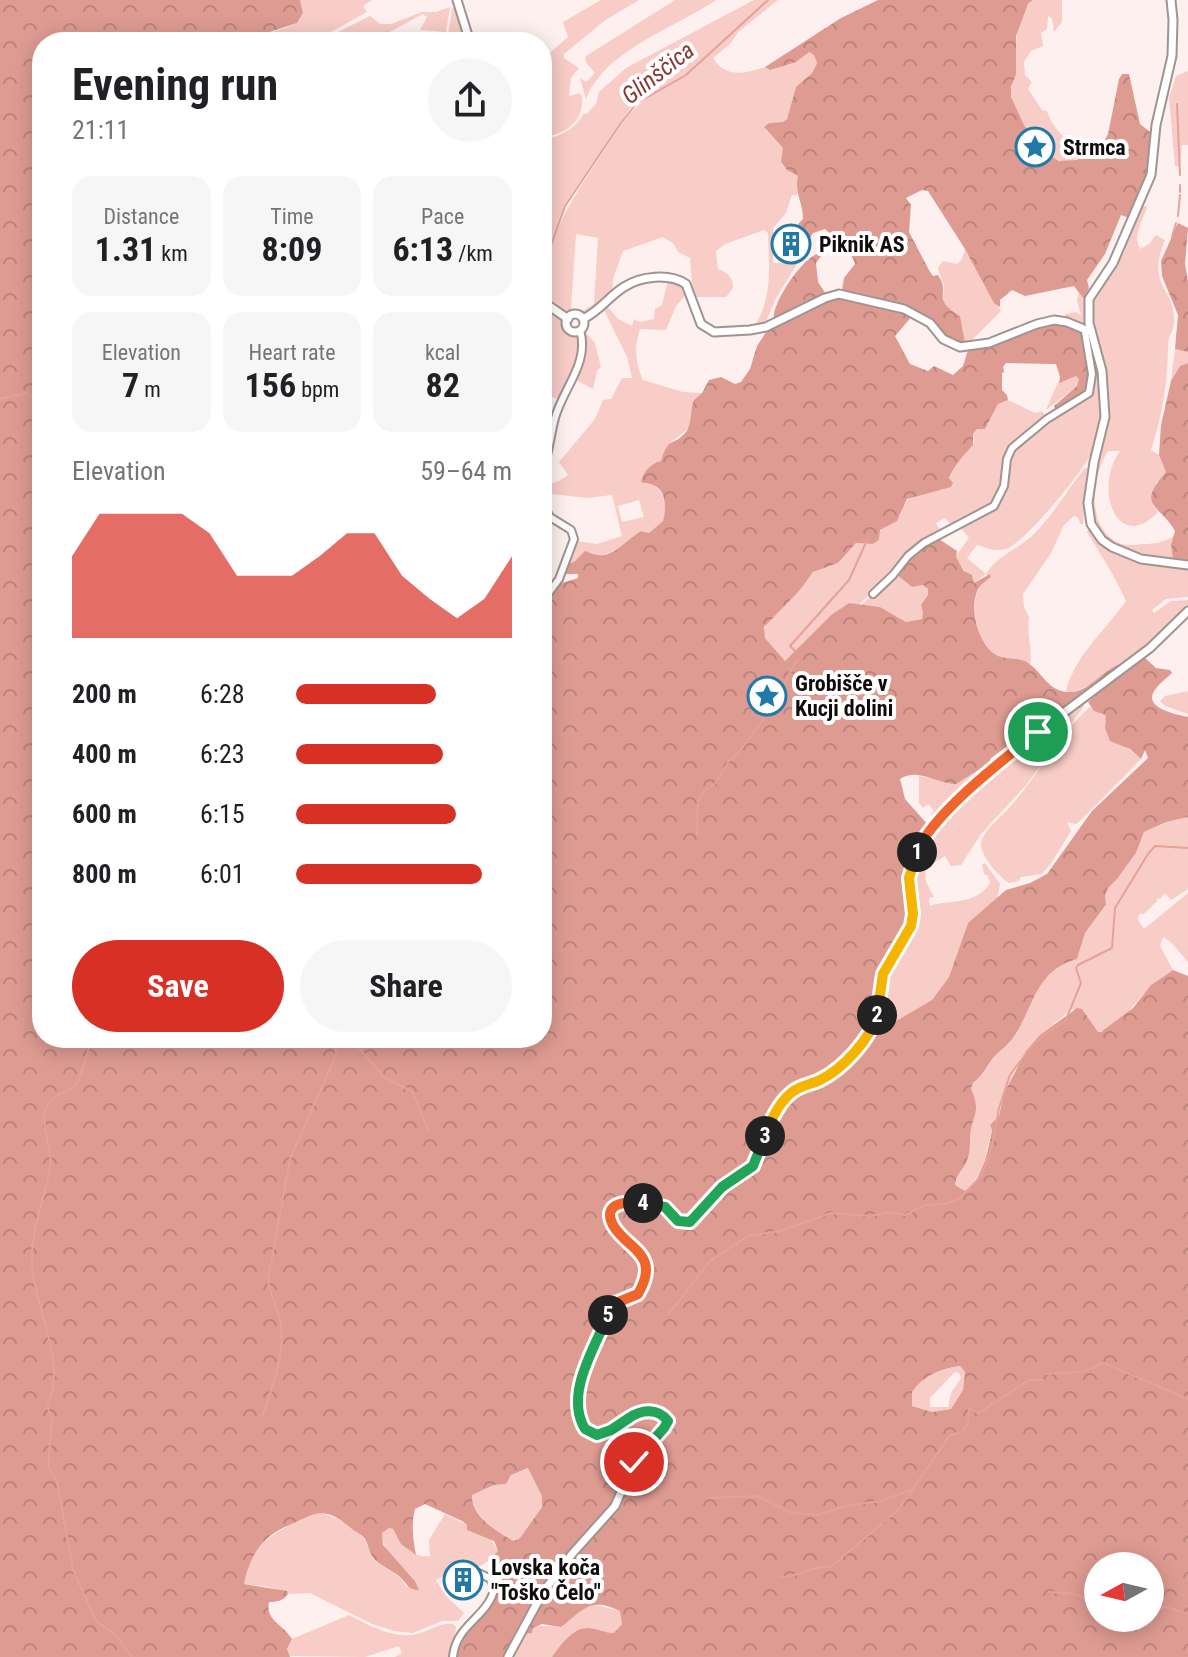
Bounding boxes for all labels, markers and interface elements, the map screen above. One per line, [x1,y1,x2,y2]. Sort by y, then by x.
water label: Glinščica [616,36,700,110]
button: share [428,58,512,142]
text: Evening run [72,59,278,111]
text: 21:11 [72,115,129,145]
place icon: Strmca [1014,126,1056,168]
place label: Strmca [1063,135,1126,160]
text: Distance [103,204,179,229]
text: Time [270,204,314,229]
text: Pace [421,204,464,229]
building icon: Piknik AS [770,223,812,265]
text: 1.31 [95,229,156,269]
text: 8:09 [262,229,322,269]
text: 6:13 [392,229,453,269]
place label: Piknik AS [819,232,905,257]
text: km [156,241,188,266]
text: /km [453,241,493,266]
text: Elevation [102,340,181,365]
text: Heart rate [249,340,335,365]
text: kcal [425,340,460,365]
text: 7 [122,365,139,405]
text: 156 [245,365,296,405]
text: 82 [425,365,460,405]
text: m [139,377,161,402]
text: bpm [296,377,339,402]
text: Elevation [72,456,166,486]
text: 59–64 m [420,456,512,486]
place label: Grobišče v Kucji dolini [795,671,893,721]
place icon: Grobišče v Kucji dolini [746,675,788,717]
text: 200 m [72,679,137,709]
text: 6:28 [200,679,245,709]
pin [1004,698,1072,766]
icon: arrive [1016,710,1060,754]
text: 400 m [72,739,137,769]
text: 6:23 [200,739,245,769]
text: 600 m [72,799,137,829]
text: 6:15 [200,799,245,829]
pin: 1 [897,832,937,872]
text: 1 [911,839,923,864]
text: 800 m [72,859,137,889]
text: 6:01 [200,859,245,889]
button: Save [72,940,284,1032]
button: Share [300,940,512,1032]
pin: 2 [857,995,897,1035]
text: 2 [871,1002,883,1027]
pin: 3 [745,1116,785,1156]
text: 3 [759,1123,771,1148]
pin: 4 [623,1183,663,1223]
text: 4 [637,1190,649,1215]
pin: 5 [588,1295,628,1335]
text: 5 [602,1302,614,1327]
pin [600,1428,668,1496]
icon: check [612,1440,656,1484]
north arrow [1084,1552,1164,1632]
map controls [1084,1552,1164,1632]
place label: Lovska koča "Toško Čelo" [491,1555,601,1605]
building icon: Lovska koča "Toško Čelo" [442,1559,484,1601]

